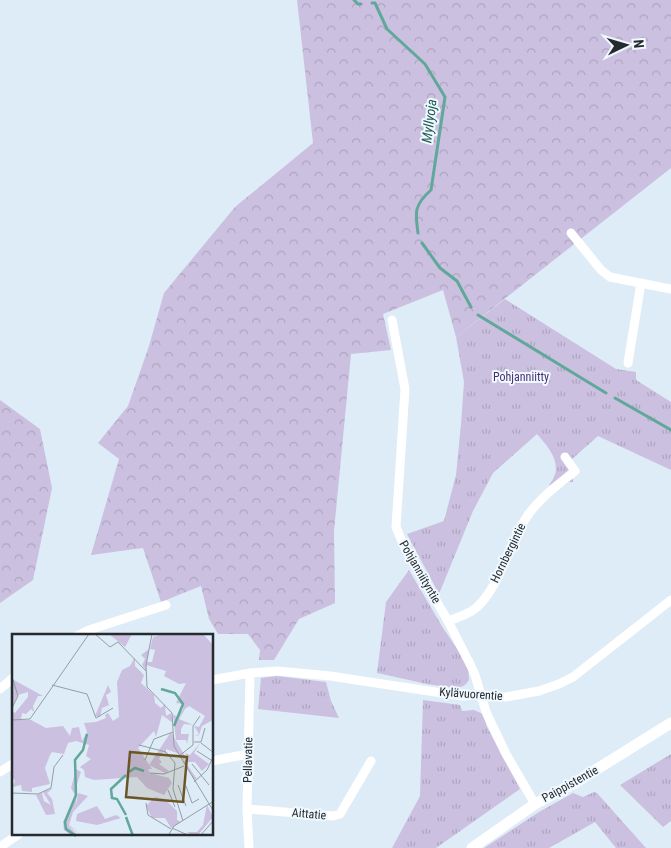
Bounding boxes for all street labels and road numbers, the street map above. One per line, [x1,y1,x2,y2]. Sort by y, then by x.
street label: Hornbergintie [488,521,529,585]
street label: Pohjanniityntie [396,538,444,606]
street label: Kylävuorentie [439,685,504,703]
street label: Pellavatie [241,736,255,783]
street label: Paippistentie [539,763,601,805]
street label: Aittatie [291,806,327,823]

